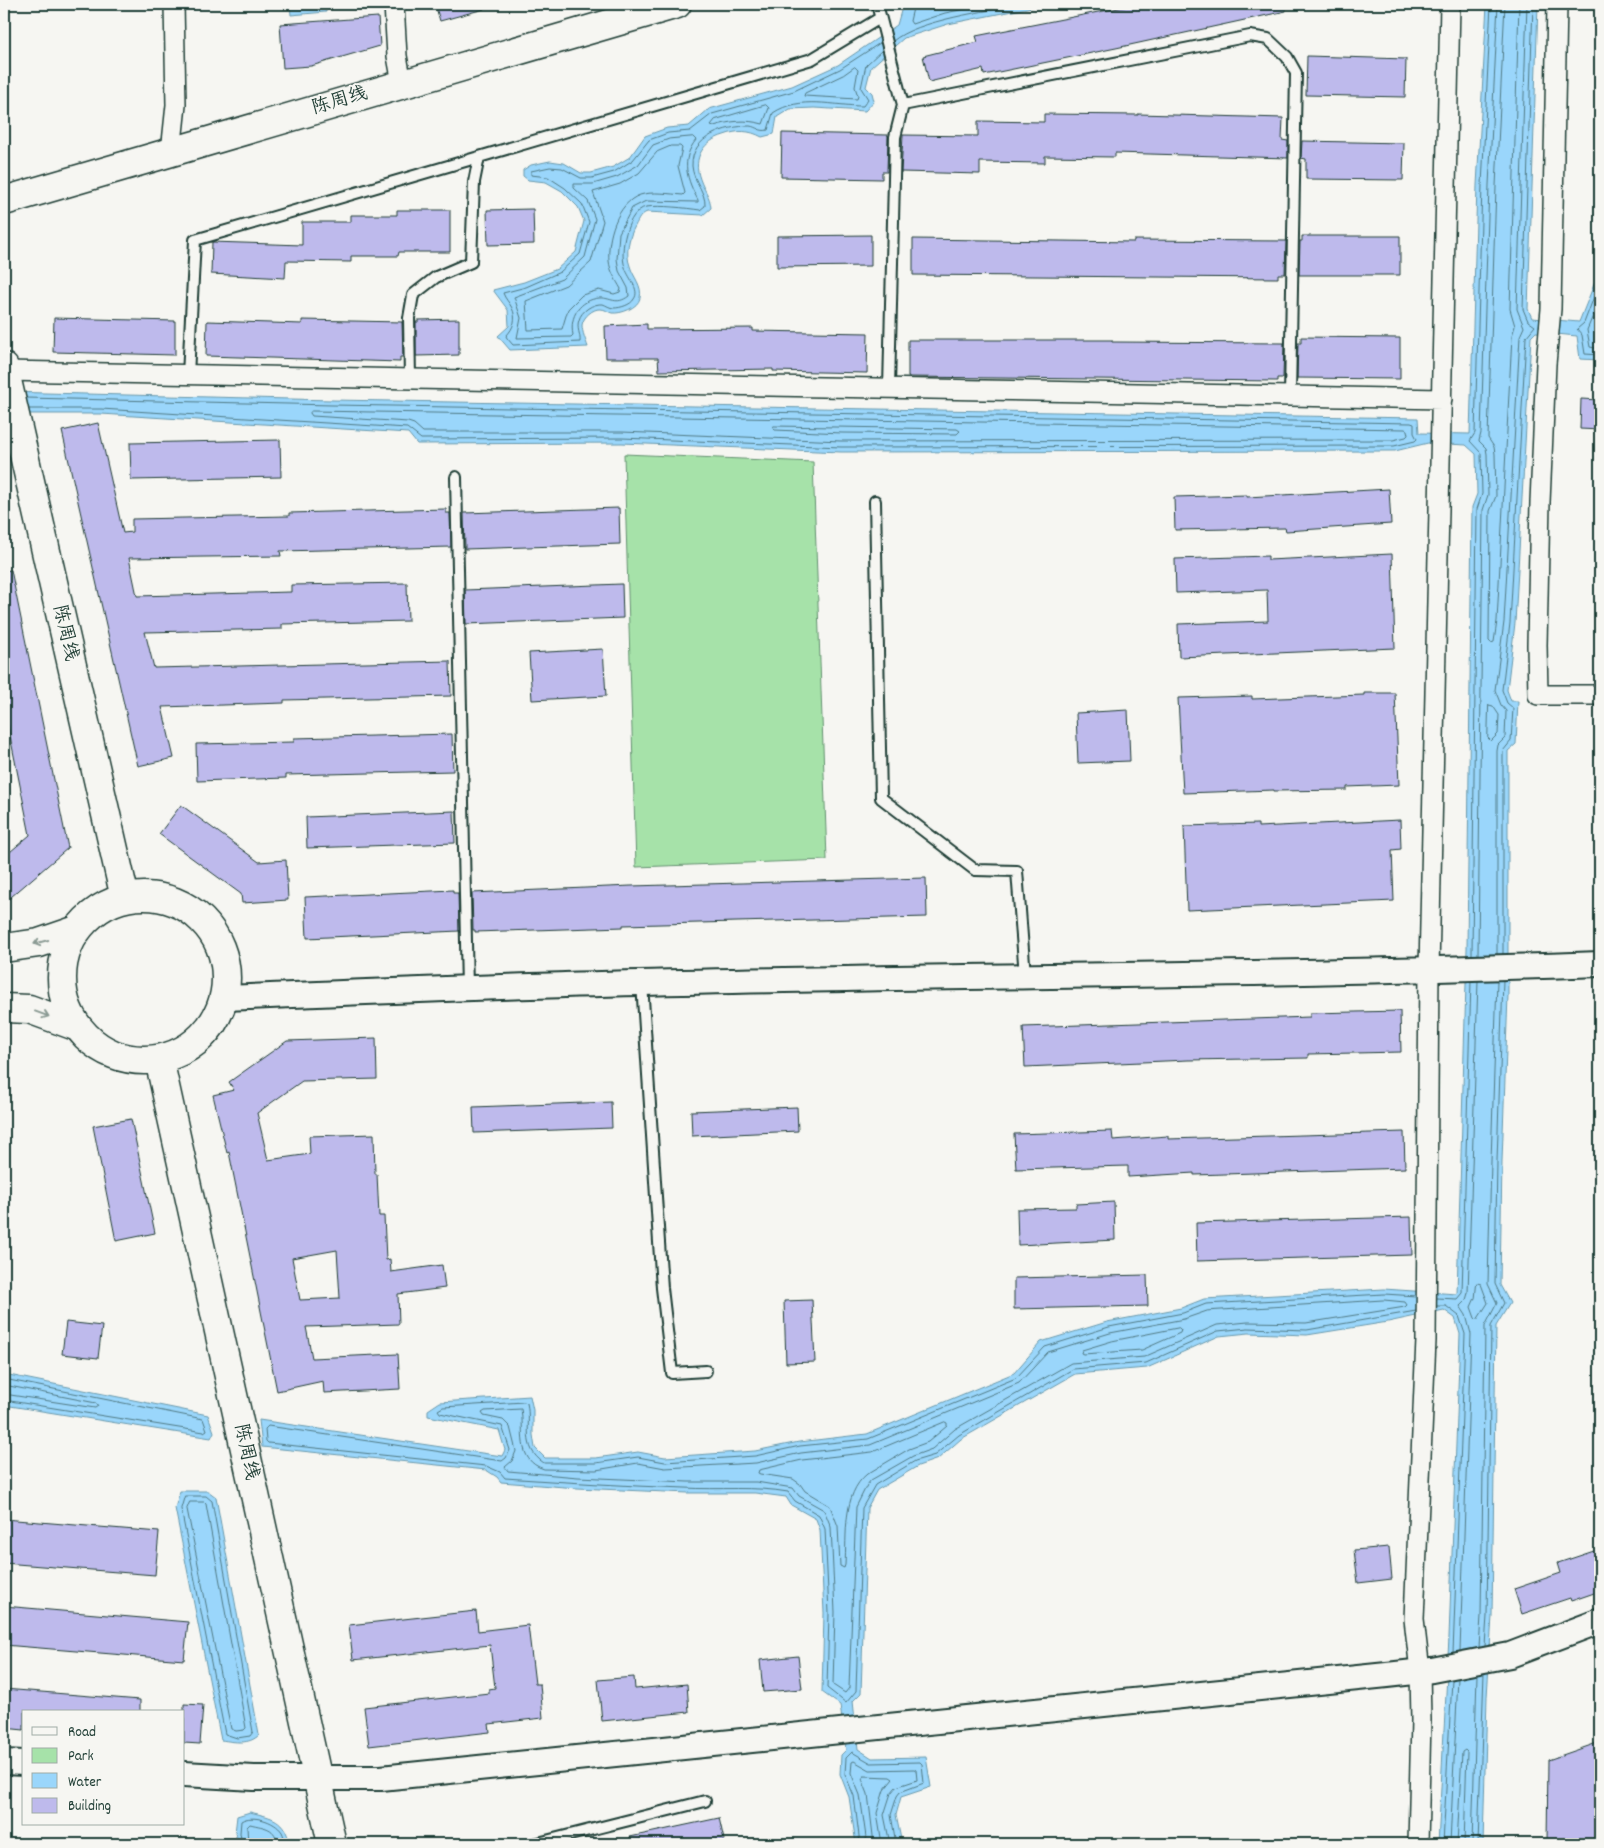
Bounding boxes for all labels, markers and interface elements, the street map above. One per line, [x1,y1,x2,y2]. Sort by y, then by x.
street label: 陈周线 [309,81,371,123]
street label: 陈周线 [44,602,84,664]
one-way arrow [33,937,49,947]
one-way arrow [33,1010,49,1019]
street label: 陈周线 [226,1421,264,1483]
legend [22,1710,185,1826]
text: Road [68,1722,96,1744]
text: Park [68,1746,94,1768]
text: Water [68,1772,102,1794]
text: Building [68,1796,111,1818]

